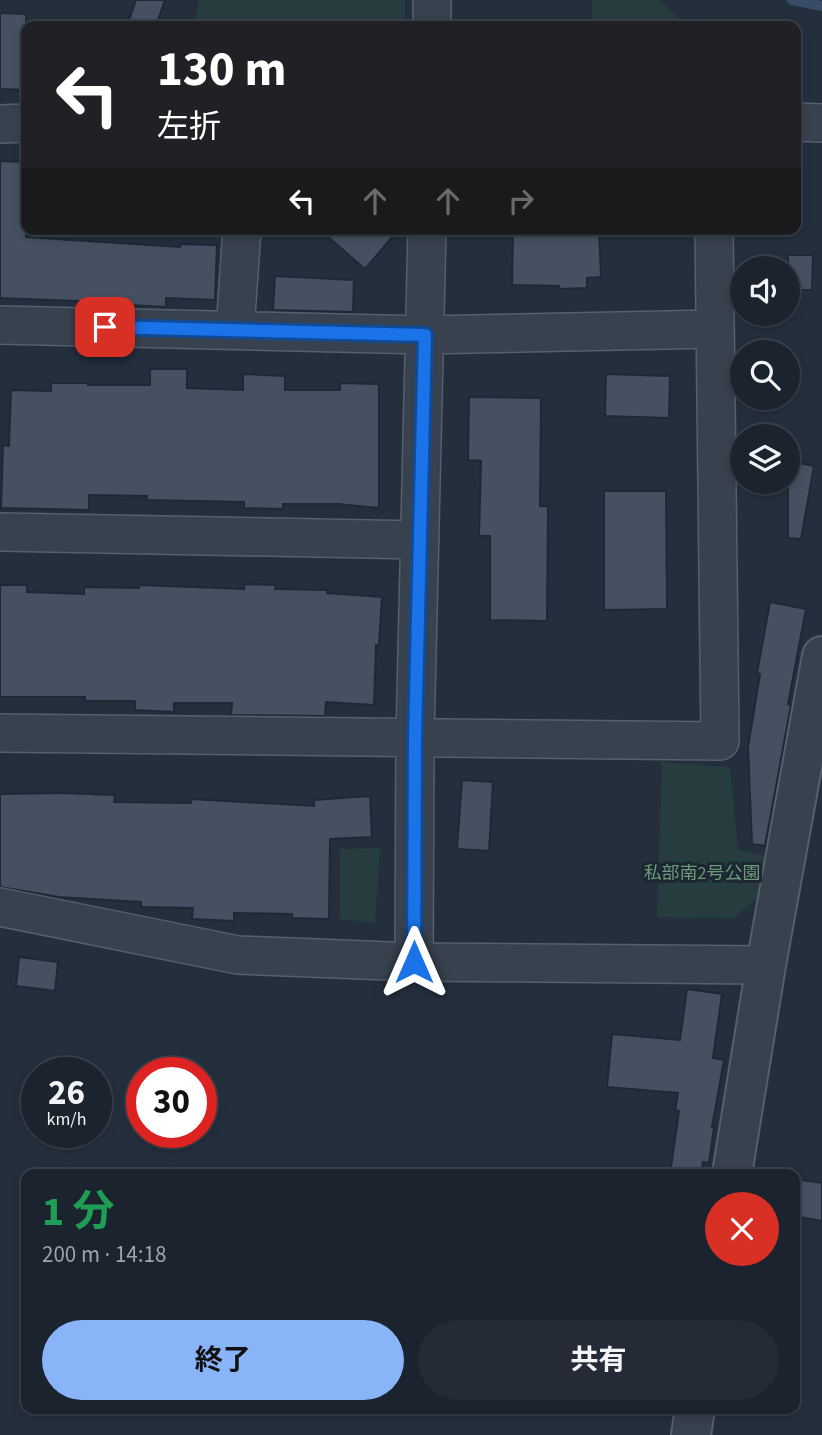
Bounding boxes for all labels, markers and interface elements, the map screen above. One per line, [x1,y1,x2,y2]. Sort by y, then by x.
text: 130 m [157,35,286,105]
icon: left [42,49,133,140]
text: 左折 [157,104,221,150]
icon: left [283,182,321,220]
icon: ahead [356,182,394,220]
icon: ahead [429,182,467,220]
icon: right [502,182,540,220]
map controls [730,256,800,494]
button: sound [730,256,800,326]
pin [75,297,135,357]
icon: arrive [86,308,124,346]
button: search [730,340,800,410]
button: layers [730,424,800,494]
park label: 私部南2号公園 [644,861,760,886]
position arrow [377,925,451,999]
speed limit sign: 30 [126,1057,217,1148]
text: 26 [48,1068,85,1118]
text: km/h [47,1107,86,1132]
text: 1 分 [42,1182,115,1242]
button: close [705,1192,779,1266]
text: 200 m · 14:18 [42,1238,166,1271]
button: 終了 [42,1320,404,1400]
button: 共有 [418,1320,779,1400]

